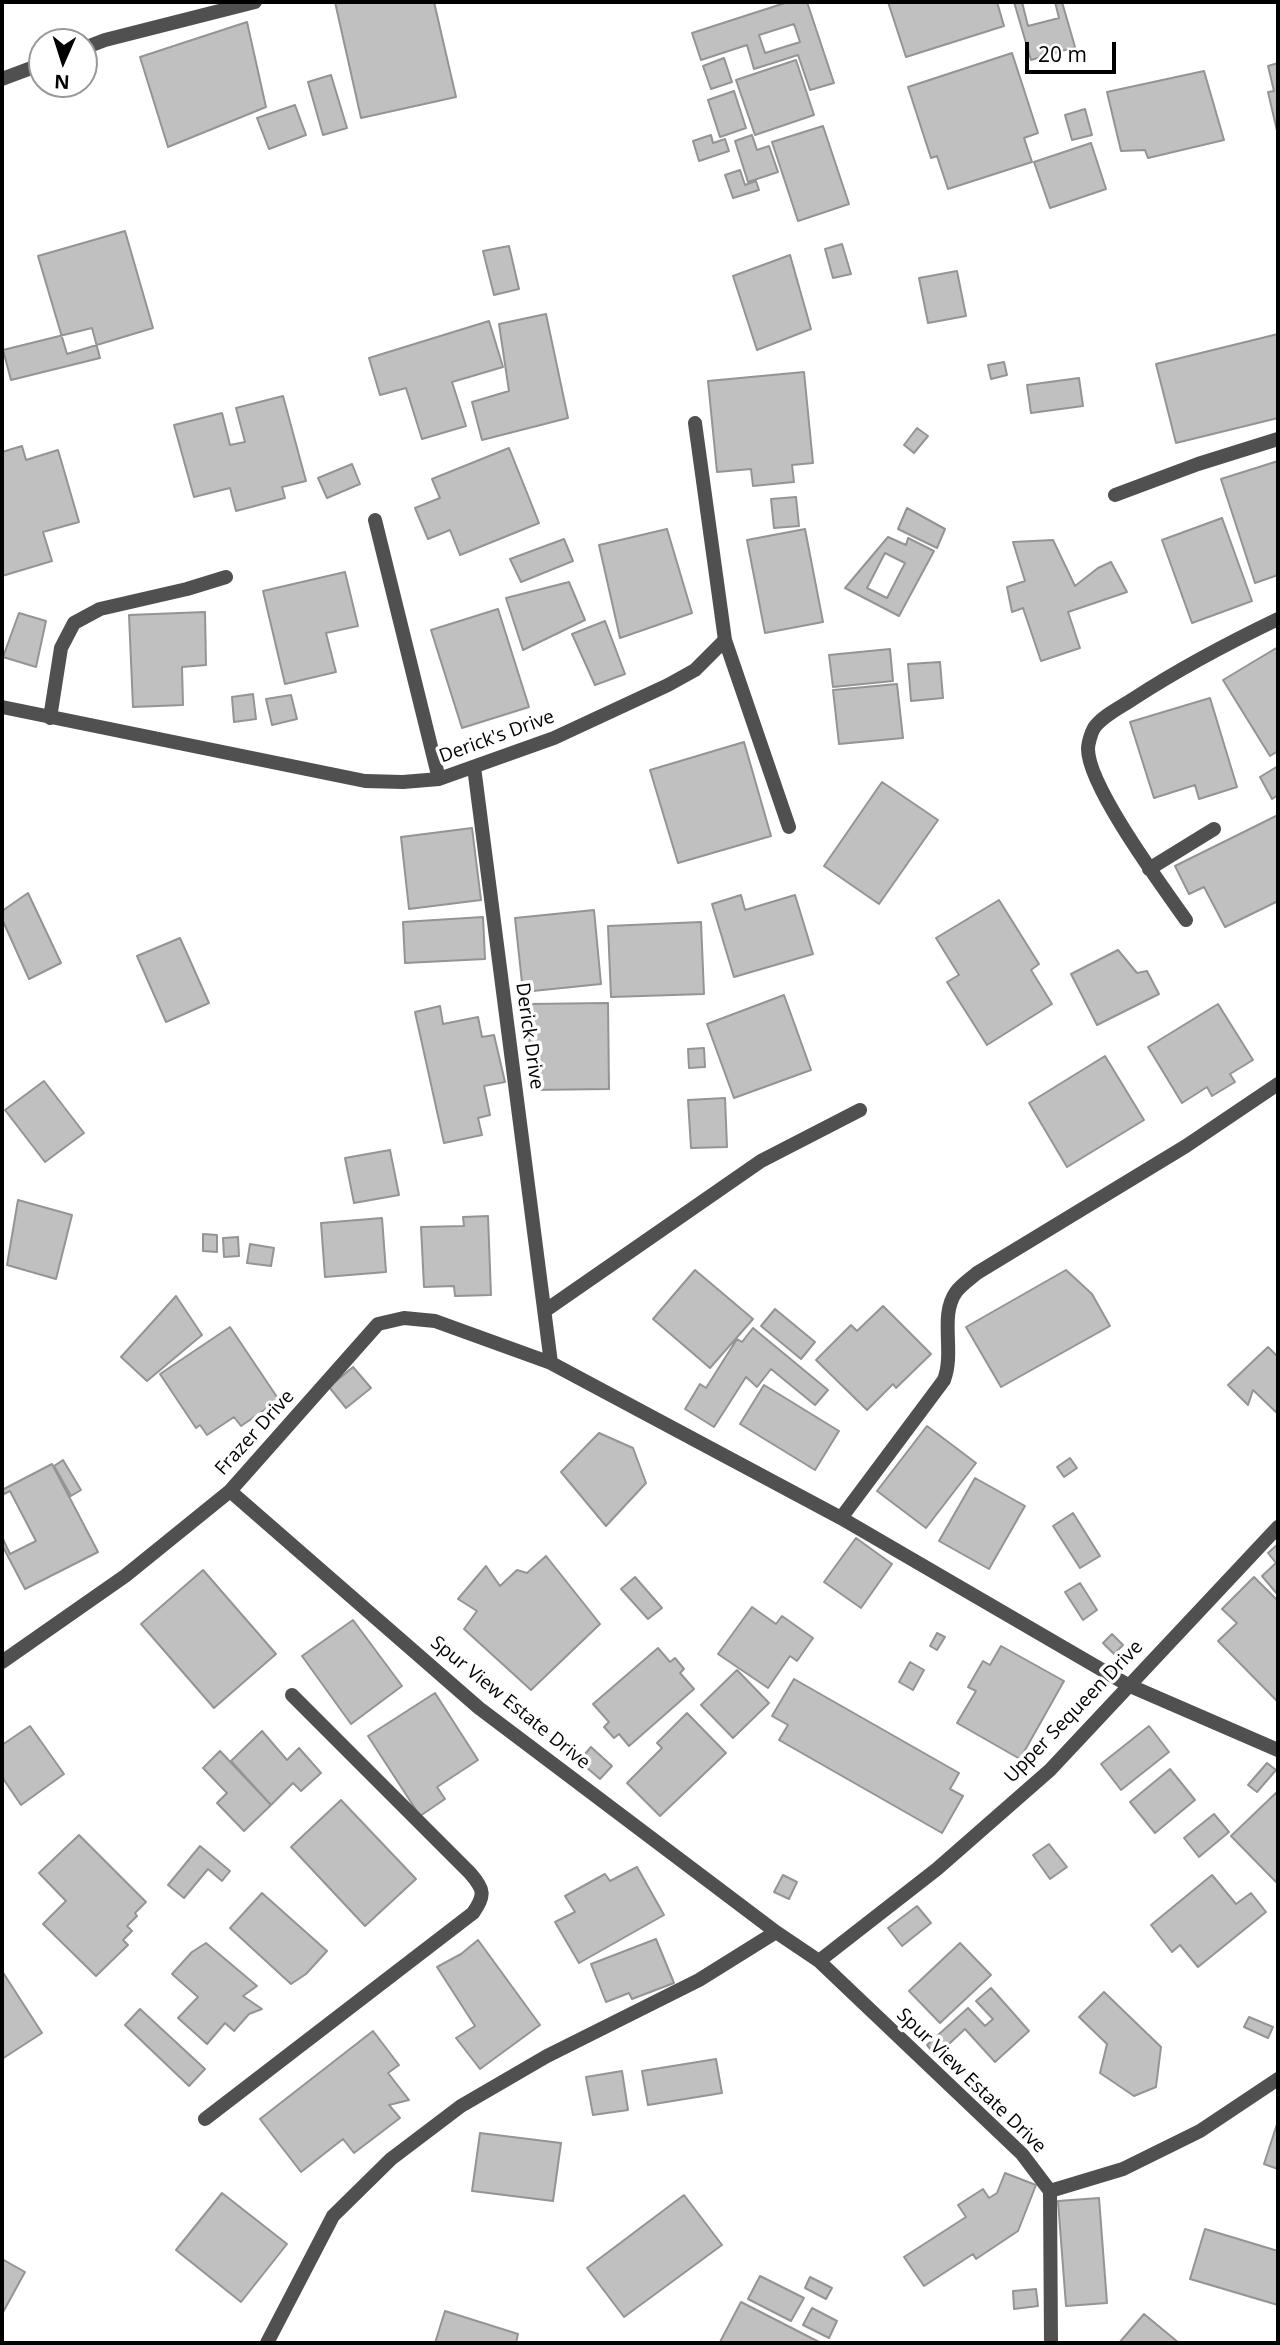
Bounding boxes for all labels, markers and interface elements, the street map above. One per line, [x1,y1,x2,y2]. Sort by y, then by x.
north arrow [28,28,98,98]
scale bar [1028,28,1119,72]
text: 20 m [1038,40,1087,68]
text: N [54,69,70,95]
street label: Derick's Drive [436,706,558,768]
street label: Derick Drive [510,981,548,1091]
street label: Frazer Drive [211,1386,299,1480]
street label: Spur View Estate Drive [426,1632,594,1774]
street label: Upper Sequeen Drive [1000,1636,1148,1788]
street label: Spur View Estate Drive [892,2004,1050,2158]

